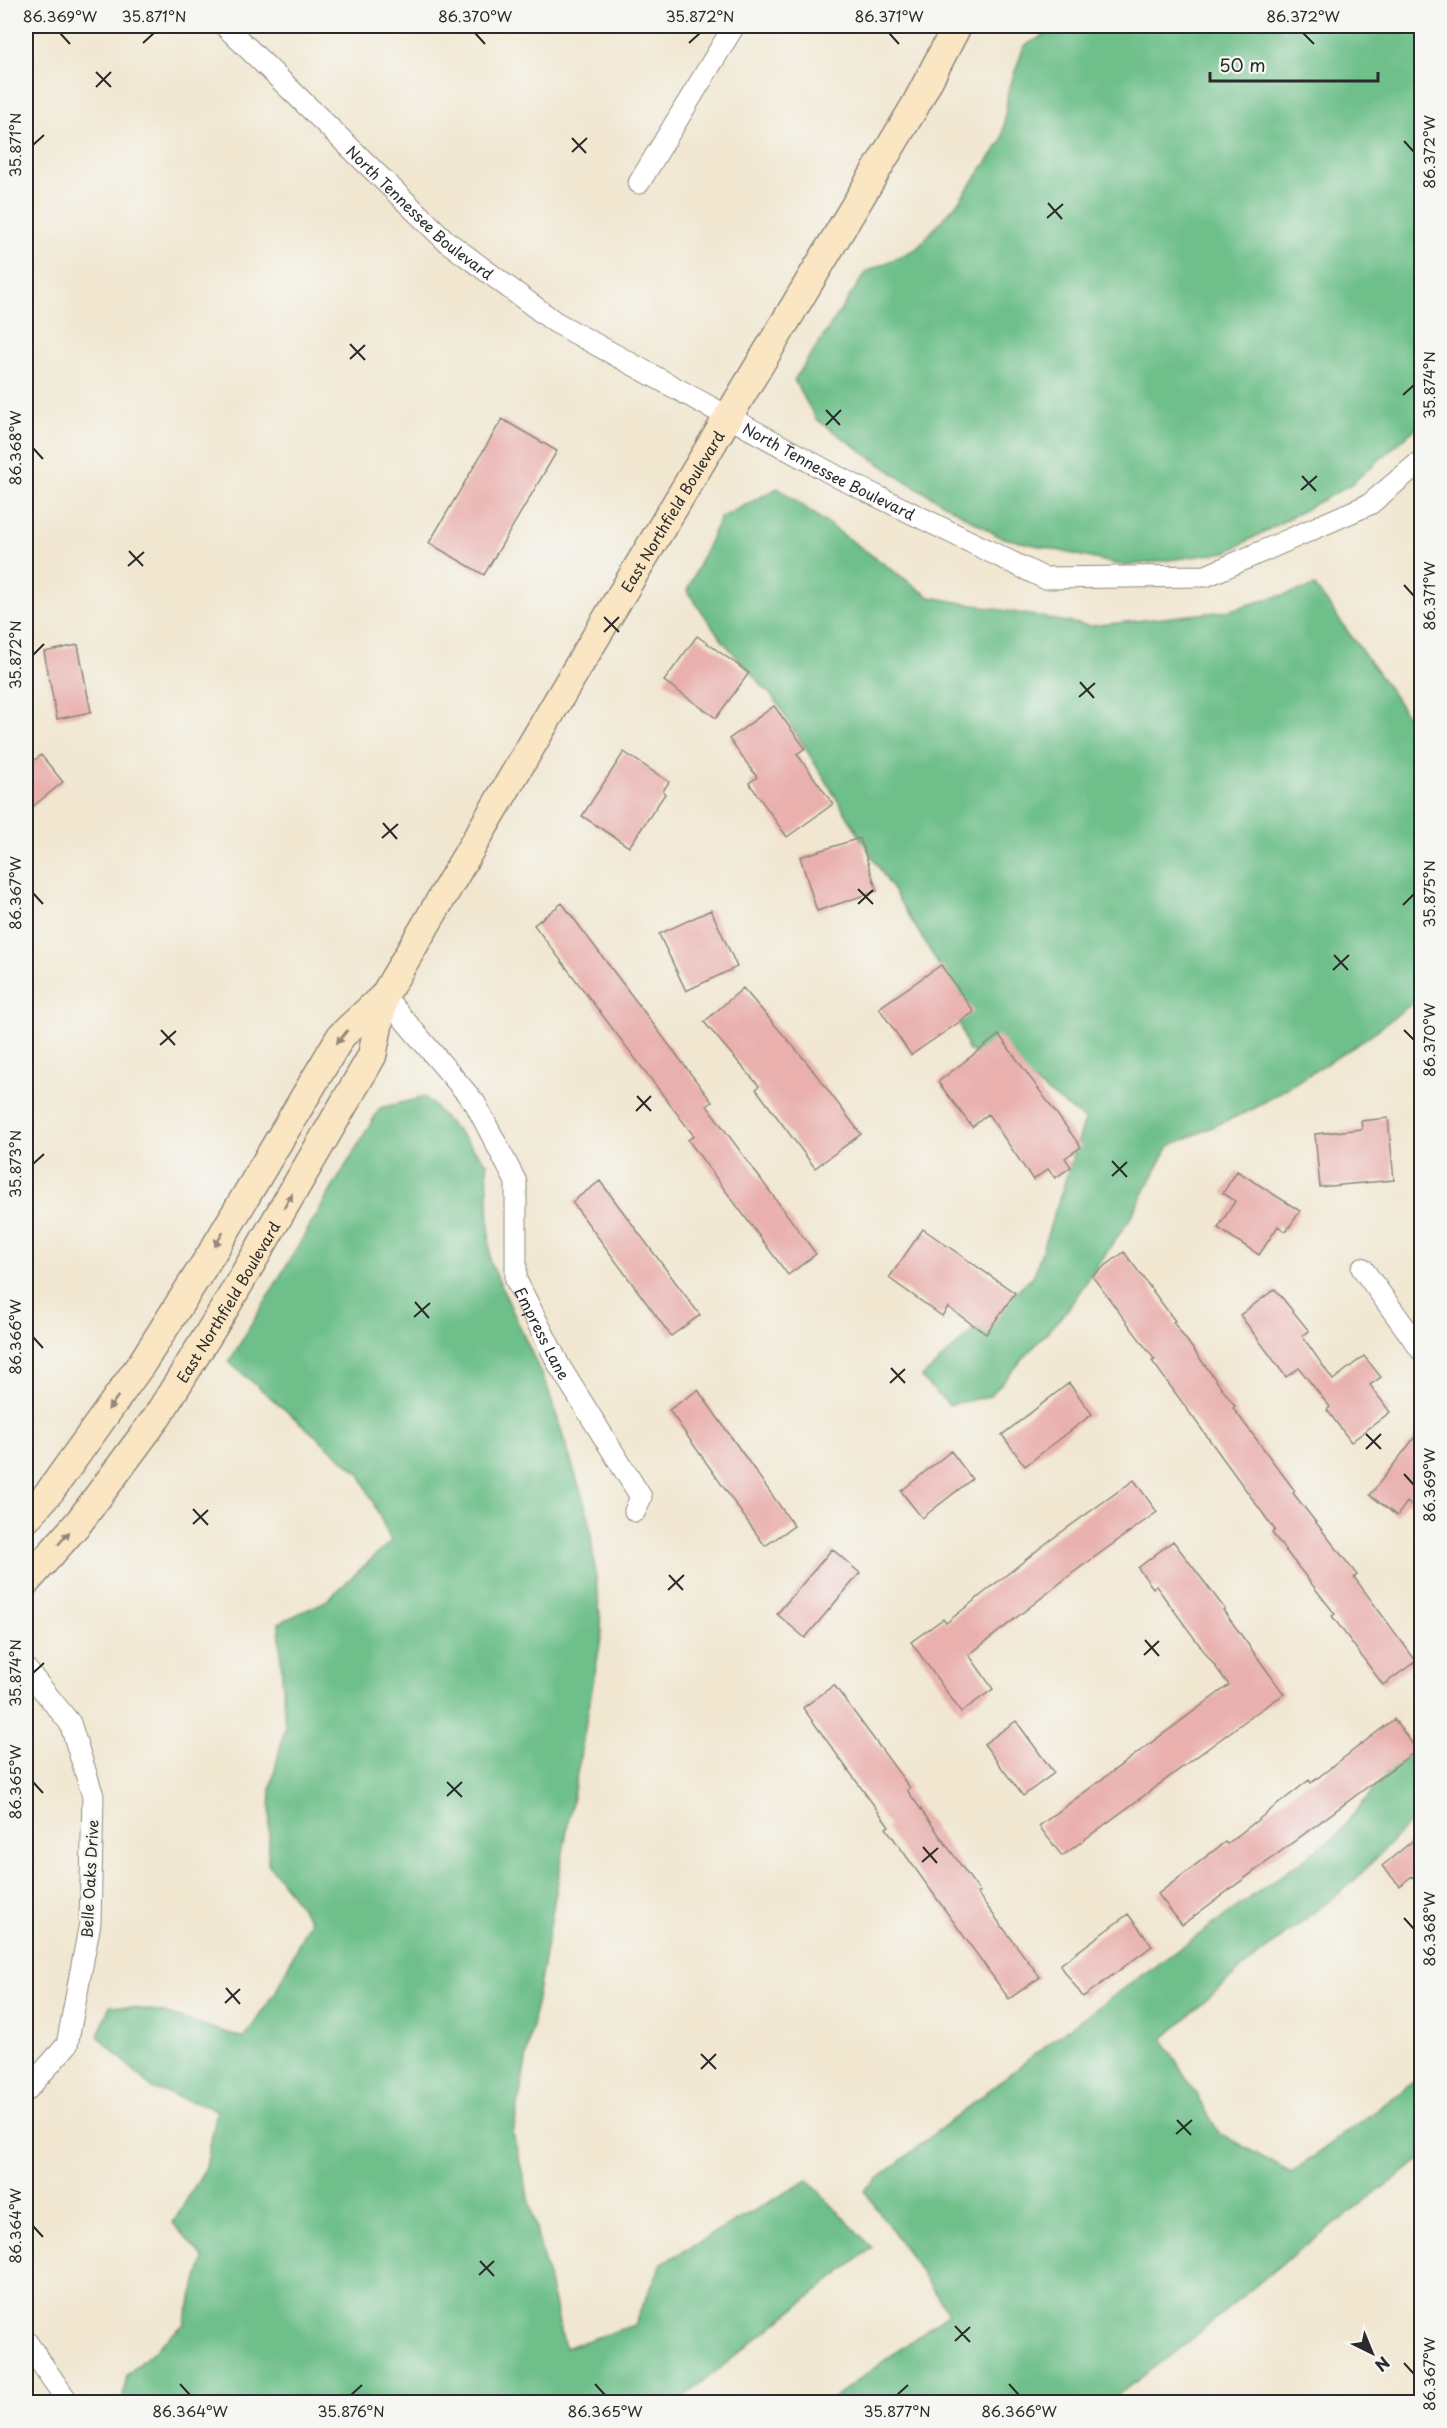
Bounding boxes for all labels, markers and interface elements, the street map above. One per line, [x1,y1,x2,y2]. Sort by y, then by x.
text: 86.369°W [23,4,98,27]
text: 35.871°N [122,4,186,27]
text: 86.370°W [438,4,513,27]
text: 35.872°N [665,4,735,27]
text: 86.371°W [854,4,924,27]
text: 86.372°W [1266,4,1340,27]
scale bar [1210,45,1378,83]
text: 50 m [1219,51,1266,78]
text: 35.871°N [3,113,26,177]
text: 86.372°W [1417,115,1440,189]
street label: North Tennessee Boulevard [342,139,499,284]
text: 35.874°N [1417,351,1440,419]
text: 86.368°W [3,410,26,486]
street label: North Tennessee Boulevard [739,416,919,525]
street label: East Northfield Boulevard [614,426,729,596]
text: 86.371°W [1417,561,1440,631]
text: 35.872°N [3,620,26,690]
text: 86.367°W [3,855,26,930]
text: 35.875°N [1417,860,1440,928]
text: 86.370°W [1417,1002,1440,1077]
one-way arrow [336,1029,349,1044]
text: 35.873°N [3,1130,26,1198]
one-way arrow [282,1193,293,1209]
street label: East Northfield Boulevard [170,1217,285,1387]
one-way arrow [214,1231,225,1247]
street label: Empress Lane [510,1283,576,1384]
text: 86.366°W [3,1299,26,1375]
one-way arrow [108,1395,119,1411]
text: 86.369°W [1417,1447,1440,1522]
one-way arrow [57,1531,71,1546]
text: 35.874°N [3,1639,26,1707]
text: 86.365°W [3,1744,26,1820]
street label: Belle Oaks Drive [74,1819,104,1939]
text: 86.368°W [1417,1891,1440,1967]
text: 86.364°W [3,2188,26,2264]
north arrow [1342,2323,1402,2383]
text: 86.367°W [1417,2336,1440,2411]
text: N [1370,2352,1396,2378]
text: 86.364°W [152,2399,228,2422]
text: 35.876°N [317,2399,385,2422]
text: 86.365°W [567,2399,643,2422]
text: 35.877°N [863,2399,931,2422]
text: 86.366°W [981,2399,1057,2422]

